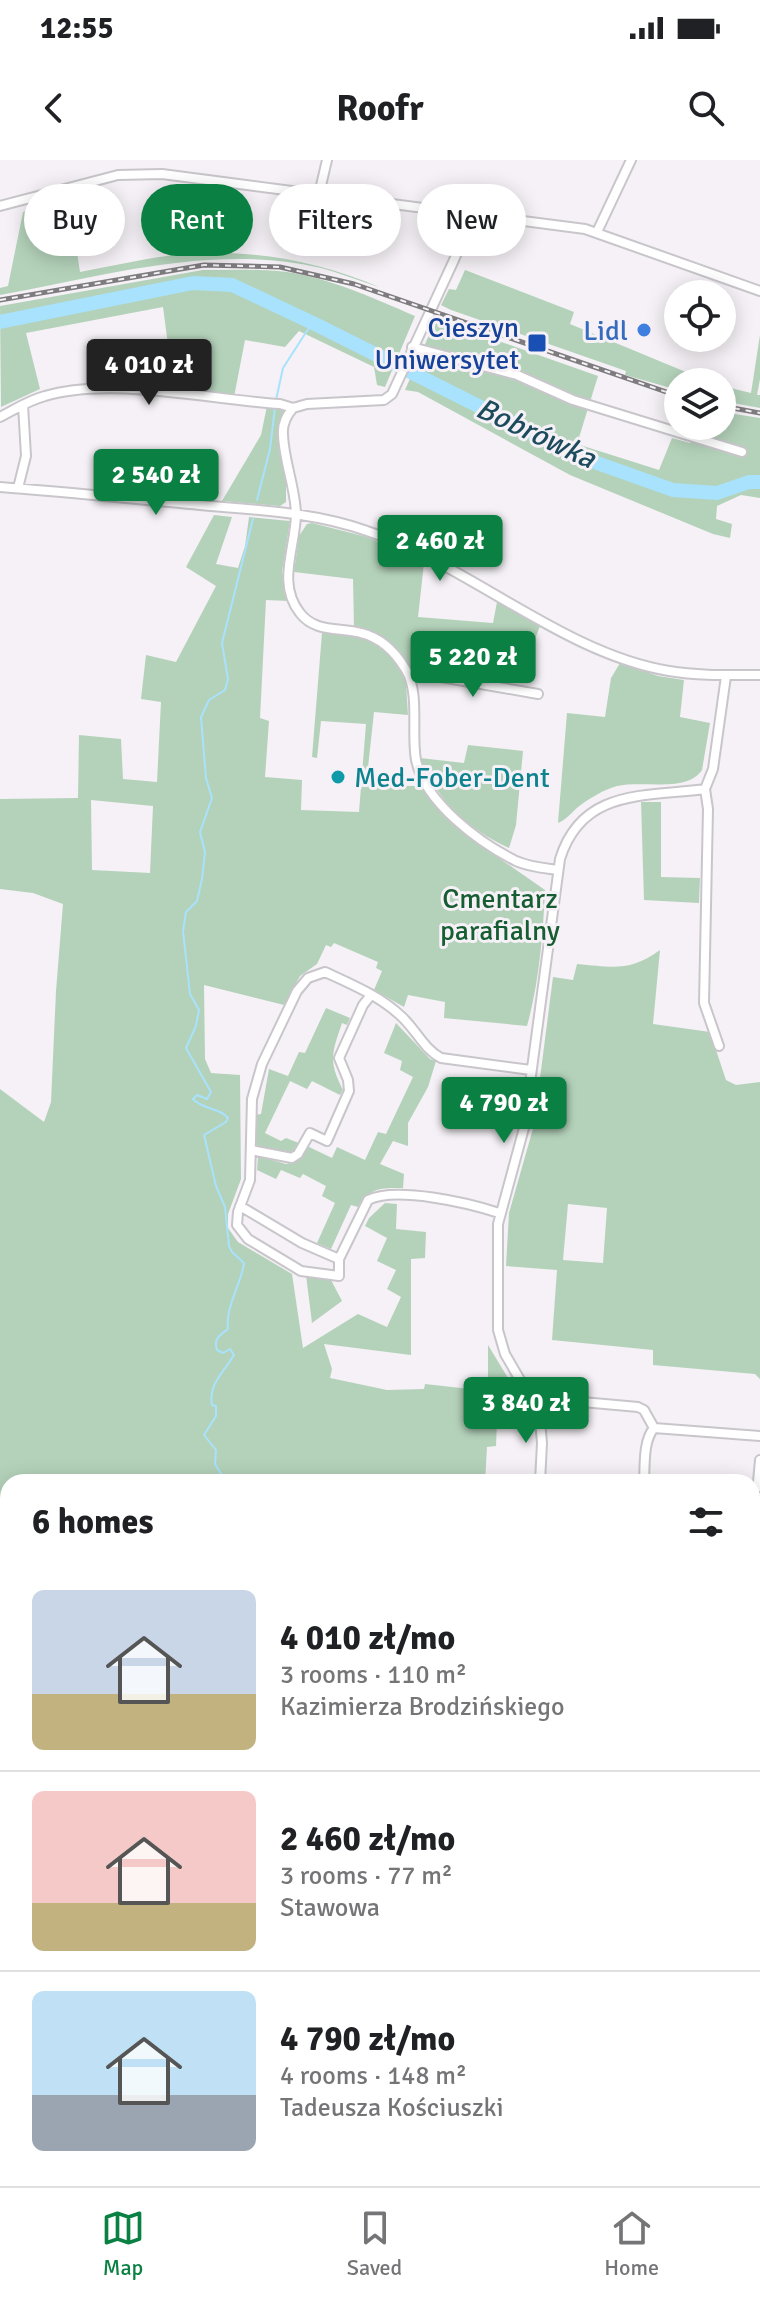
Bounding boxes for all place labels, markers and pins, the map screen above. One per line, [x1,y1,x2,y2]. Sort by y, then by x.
place label: Cieszyn Uniwersytet [374,311,519,377]
place label: Lidl [583,314,628,348]
marker: Lidl [635,321,653,339]
marker: Cieszyn Uniwersytet [526,332,548,354]
pin: 4 010 zł [66,339,232,407]
pin: 2 540 zł [73,449,239,517]
pin: 2 460 zł [357,515,523,583]
pin: 5 220 zł [390,631,556,699]
place label: Med-Fober-Dent [354,761,550,795]
marker: Med-Fober-Dent [329,768,347,786]
pin: 4 790 zł [421,1077,587,1145]
pin: 3 840 zł [443,1377,609,1445]

